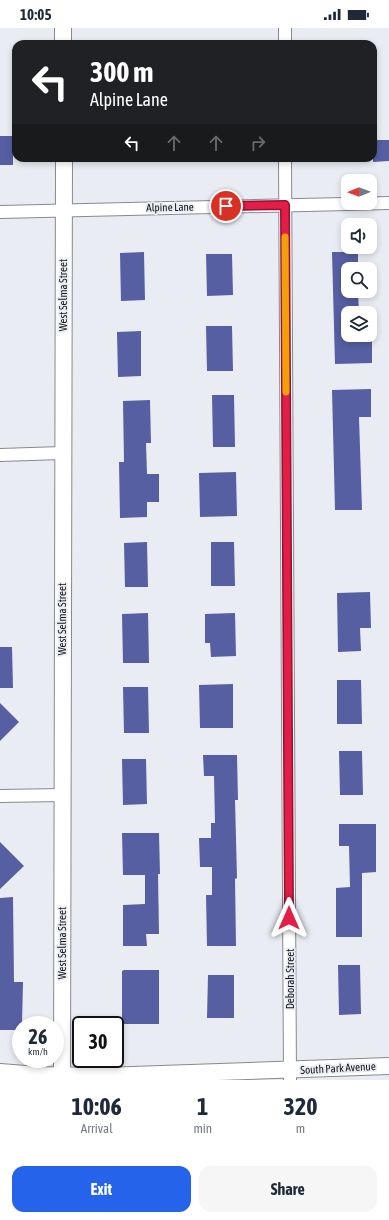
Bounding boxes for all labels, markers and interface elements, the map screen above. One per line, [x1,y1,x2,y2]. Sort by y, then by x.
text: 10:05 [20,6,51,23]
icon: left [24,56,76,108]
text: 300 m [90,56,153,88]
text: Alpine Lane [90,89,168,110]
icon: left [121,132,143,154]
icon: ahead [163,132,185,154]
icon: ahead [205,132,227,154]
icon: right [247,132,269,154]
north arrow [341,174,377,210]
map controls [341,174,377,342]
pin [209,189,243,223]
icon: arrive [215,195,237,217]
street label: Alpine Lane [146,201,194,213]
button: sound [341,218,377,254]
street label: West Selma Street [57,259,69,331]
button: search [341,262,377,298]
button: layers [341,306,377,342]
street label: West Selma Street [56,583,68,655]
position arrow [268,897,310,939]
street label: West Selma Street [56,907,68,979]
street label: Deborah Street [284,949,296,1009]
speed limit sign: 30 [72,1016,124,1068]
text: 26 [29,1025,47,1048]
text: km/h [28,1046,48,1057]
street label: South Park Avenue [300,1060,376,1076]
text: 10:06 [72,1093,122,1120]
text: 1 [197,1093,208,1120]
text: 320 [284,1093,317,1120]
text: Arrival [81,1121,113,1136]
text: min [193,1121,212,1136]
text: m [296,1121,305,1136]
button: Exit [12,1166,191,1212]
button: Share [199,1166,377,1212]

